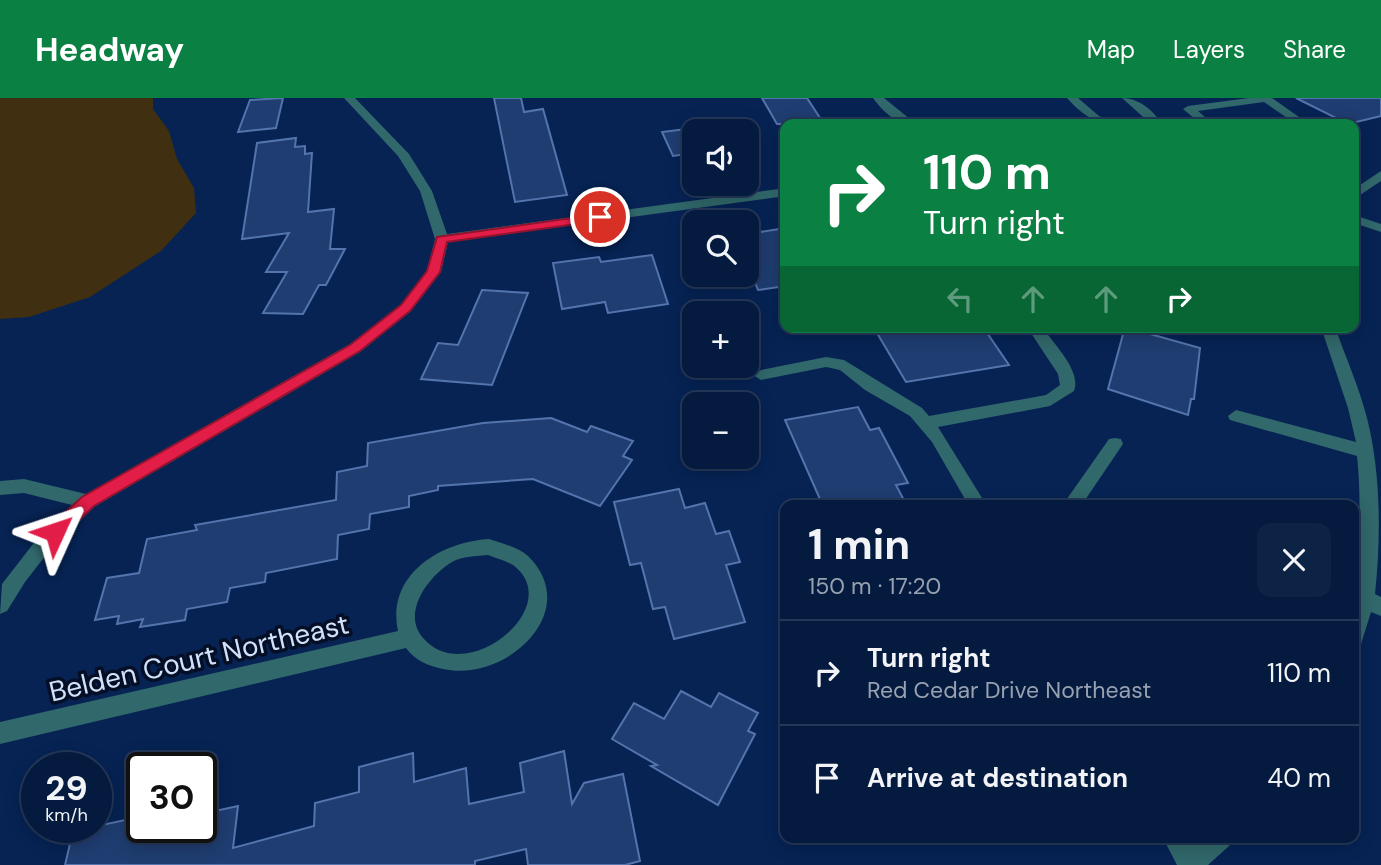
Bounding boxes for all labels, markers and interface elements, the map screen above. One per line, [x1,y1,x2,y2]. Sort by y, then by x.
text: Headway [35,28,184,71]
text: Map [1087,34,1135,65]
text: Layers [1173,34,1245,65]
text: Share [1283,34,1346,65]
map controls [682,119,759,469]
button: sound [682,119,759,196]
text: 110 m [923,140,1051,204]
icon: right [808,147,899,238]
pin [570,187,630,247]
icon: arrive [581,198,619,236]
text: Turn right [923,202,1065,244]
button: search [682,210,759,287]
icon: left [941,280,979,318]
icon: ahead [1014,280,1052,318]
icon: ahead [1087,280,1125,318]
icon: right [1160,280,1198,318]
button: + [682,301,759,378]
button: − [682,392,759,469]
position arrow [18,495,92,569]
text: 1 min [808,517,910,572]
button: close [1257,523,1331,597]
text: 150 m · 17:20 [808,571,941,601]
street label: Belden Court Northeast [46,606,352,710]
text: Turn right [867,641,991,675]
icon: right [808,654,846,692]
text: 110 m [1267,656,1331,690]
text: Red Cedar Drive Northeast [867,675,1151,705]
speed limit sign: 30 [126,752,217,843]
icon: arrive [808,759,846,797]
text: Arrive at destination [867,761,1128,795]
text: 40 m [1267,761,1331,795]
text: 29 [45,765,88,811]
text: km/h [45,803,88,827]

